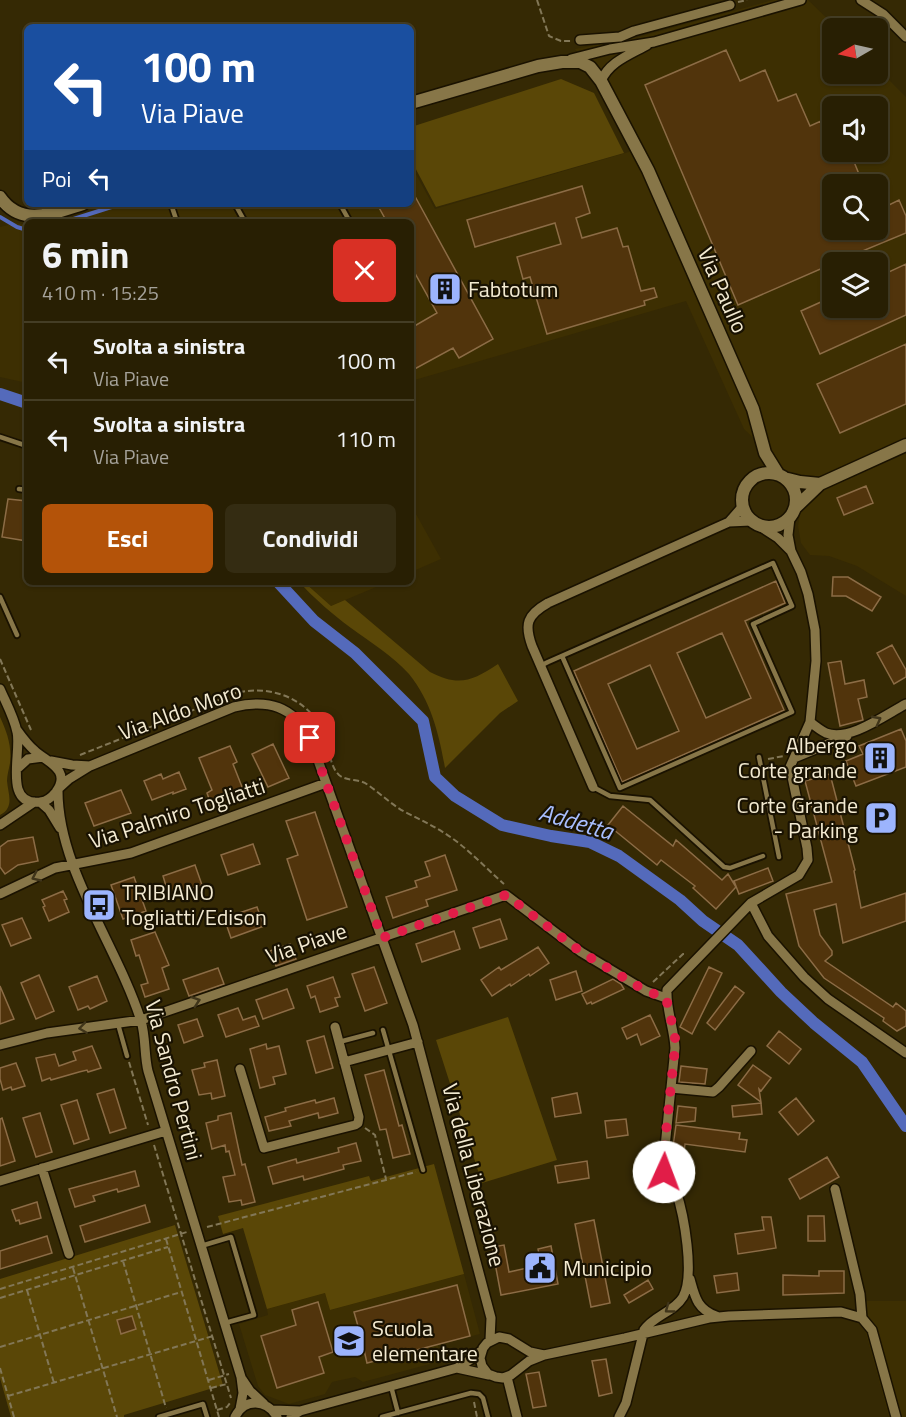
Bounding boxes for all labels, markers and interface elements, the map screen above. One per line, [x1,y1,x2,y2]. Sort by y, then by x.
north arrow [822,18,888,84]
map controls [822,18,888,318]
text: 100 m [141,34,256,98]
icon: left [42,48,120,126]
text: Via Piave [141,92,244,133]
button: sound [822,96,888,162]
text: Poi [42,162,71,196]
icon: left [83,162,116,195]
button: search [822,174,888,240]
text: 6 min [42,227,129,282]
button: close [333,239,396,302]
street label: Via Paullo [689,242,757,338]
button: layers [822,252,888,318]
building icon: Fabtotum [427,271,463,307]
place label: Fabtotum [468,272,558,306]
text: 410 m · 15:25 [42,277,159,308]
text: Svolta a sinistra [93,329,245,363]
text: 100 m [336,344,396,378]
icon: left [42,345,75,378]
text: Via Piave [93,363,169,394]
text: Svolta a sinistra [93,407,245,441]
text: 110 m [336,422,396,456]
icon: left [42,423,75,456]
text: Via Piave [93,441,169,472]
button: Esci [42,504,213,573]
button: Condividi [225,504,396,573]
street label: Via Aldo Moro [114,673,246,749]
pin [284,712,335,763]
one-way arrow [871,716,881,727]
icon: arrive [293,721,326,754]
place label: Albergo Corte grande [738,728,857,787]
building icon: Albergo Corte grande [862,740,898,776]
street label: Via Palmiro Togliatti [85,769,269,857]
place label: Corte Grande - Parking [737,788,858,847]
water label: Addetta [535,793,619,849]
parking icon: Corte Grande - Parking [863,800,899,836]
one-way arrow [32,870,43,882]
place label: TRIBIANO Togliatti/Edison [122,875,267,934]
bus stop icon: TRIBIANO Togliatti/Edison [81,887,117,923]
street label: Via Piave [261,913,351,973]
street label: Via Sandro Pertini [136,996,212,1164]
one-way arrow [191,996,201,1009]
one-way arrow [79,1022,88,1034]
street label: Via della Liberazione [433,1080,515,1270]
position arrow [632,1140,696,1204]
public building icon: Municipio [522,1250,558,1286]
place label: Municipio [563,1251,652,1285]
one-way arrow [665,1302,676,1313]
place label: Scuola elementare [372,1311,478,1370]
school or university icon: Scuola elementare [331,1323,367,1359]

